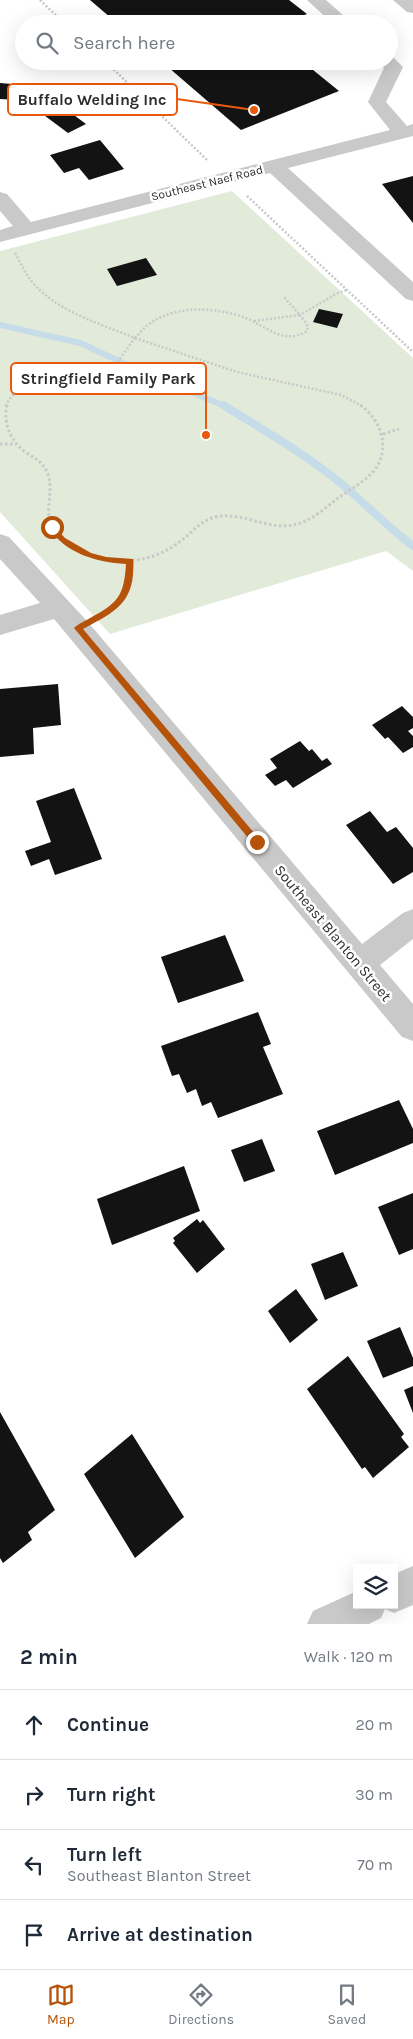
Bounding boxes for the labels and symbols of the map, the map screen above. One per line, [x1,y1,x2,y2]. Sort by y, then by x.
callout: Buffalo Welding Inc [8,84,177,115]
text: Buffalo Welding Inc [17,90,167,109]
street label: Southeast Naef Road [150,162,264,204]
callout: Stringfield Family Park [11,363,206,394]
text: Stringfield Family Park [20,369,196,388]
route start [41,516,64,539]
route end [246,831,269,854]
street label: Southeast Blanton Street [271,861,396,1005]

